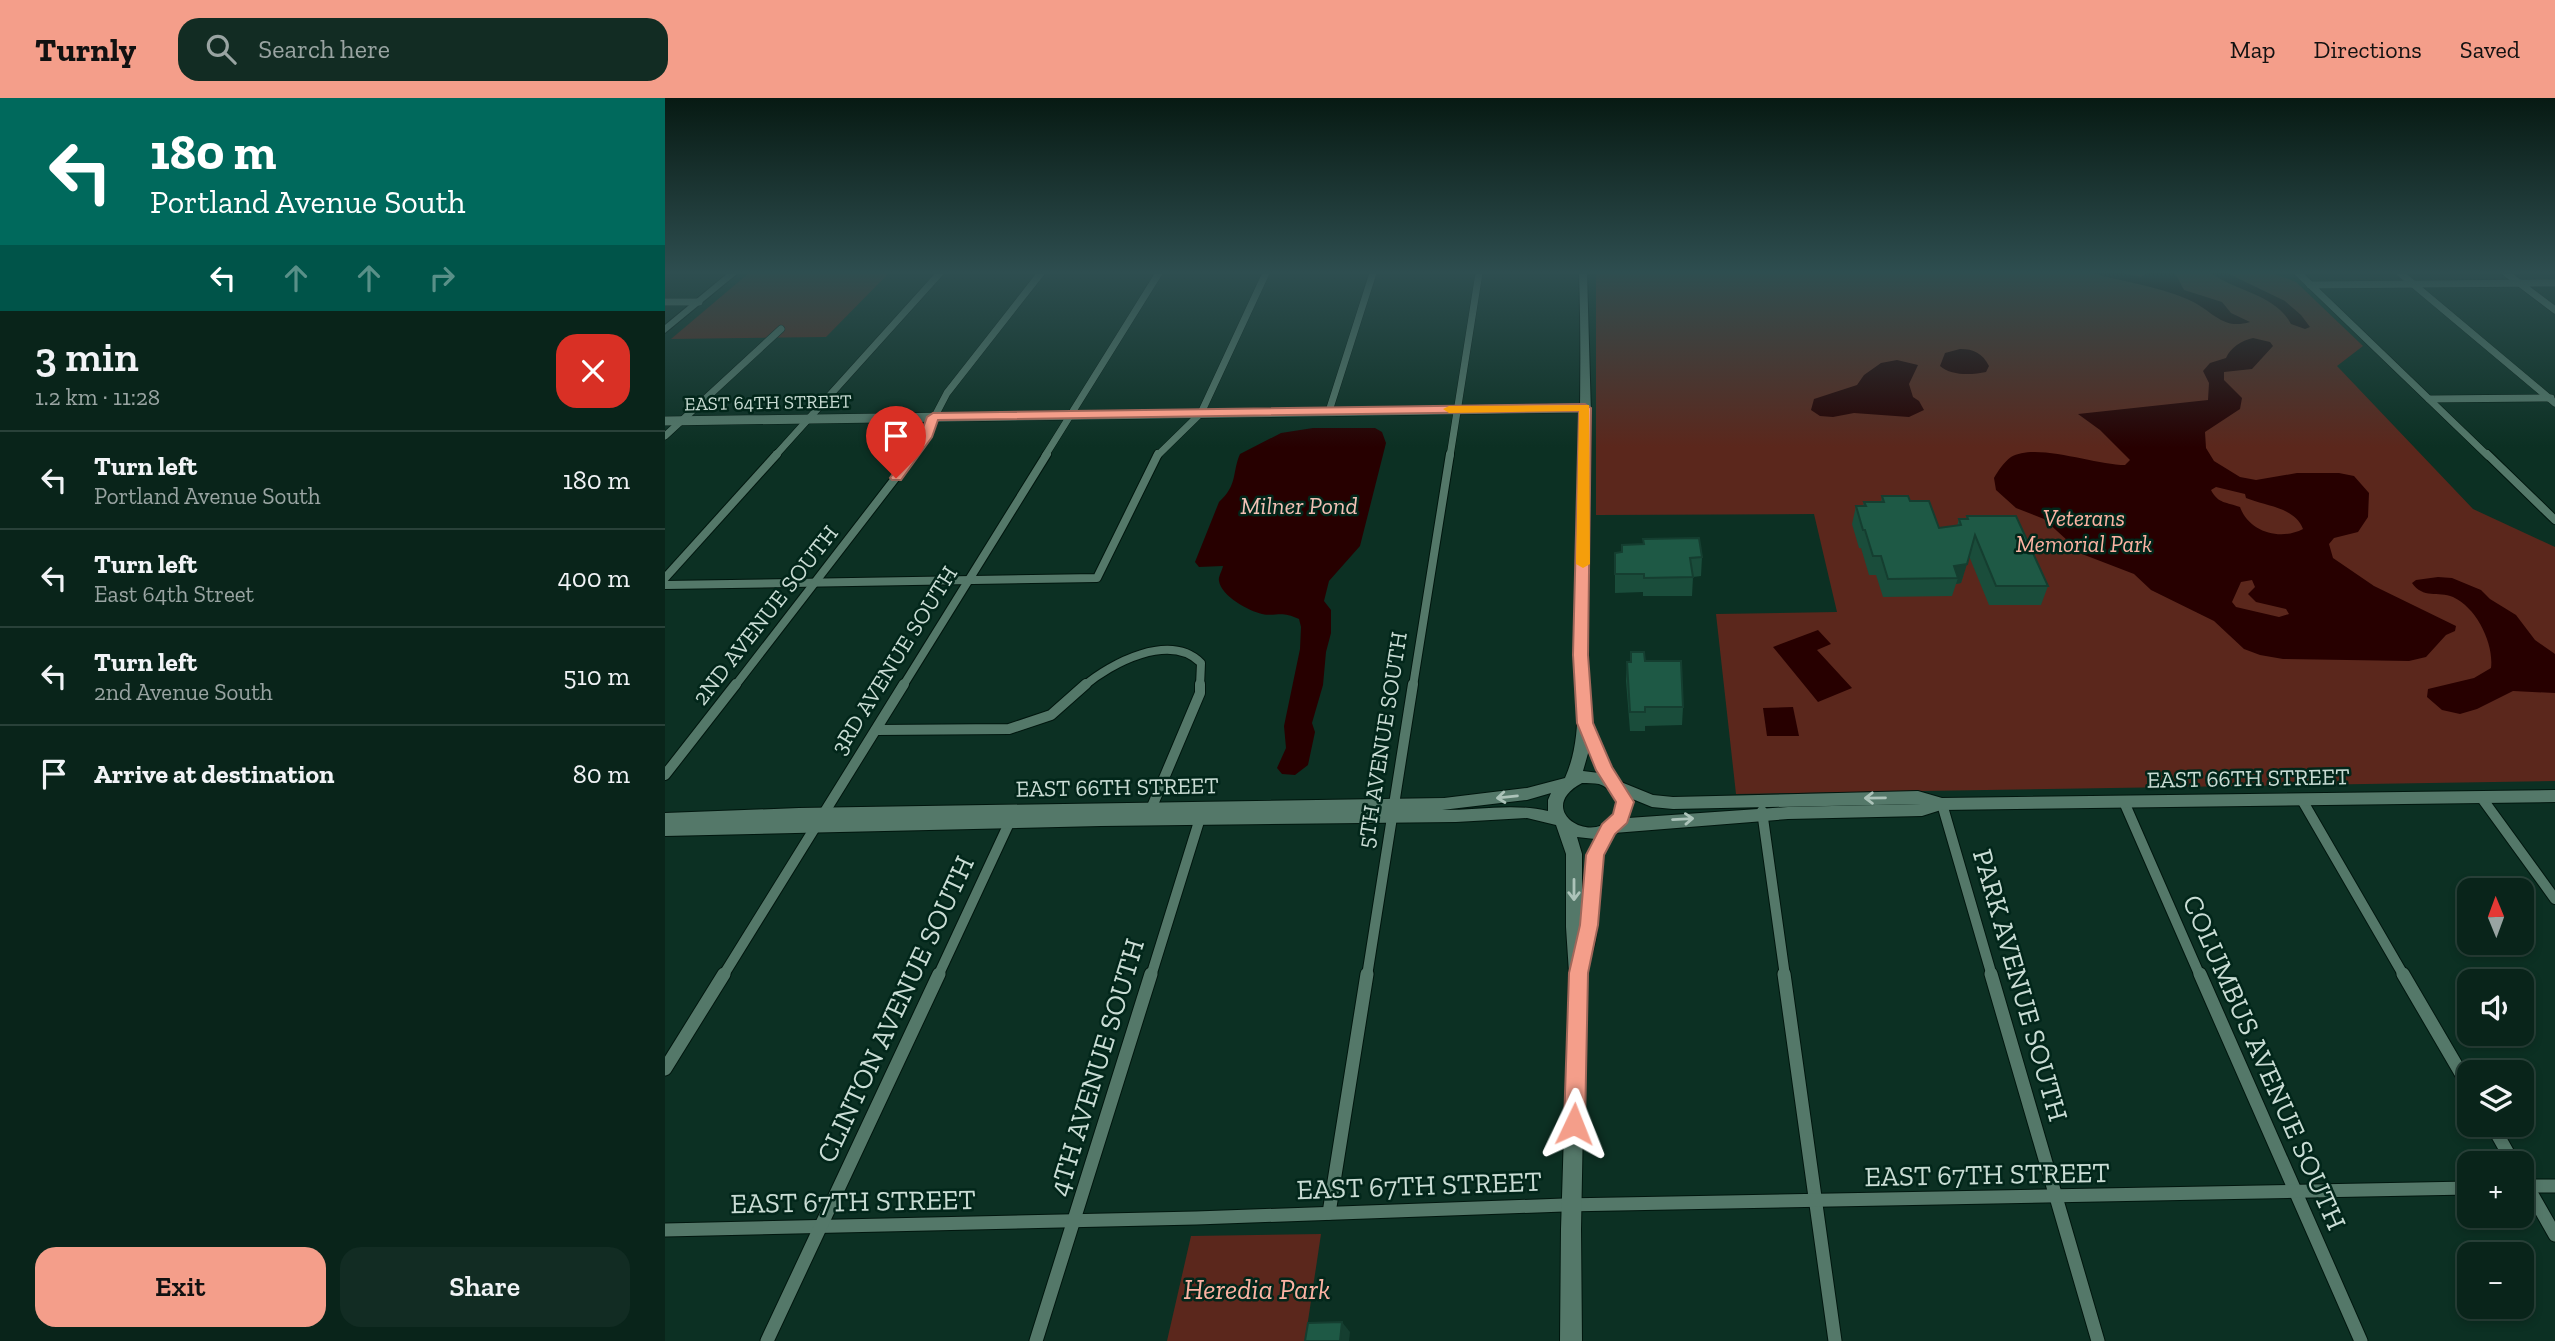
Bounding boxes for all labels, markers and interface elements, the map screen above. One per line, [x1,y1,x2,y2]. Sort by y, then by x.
search box [178,18,668,81]
text: Turnly [35,30,136,69]
icon: search [202,30,240,68]
text: Search here [258,33,390,65]
text: Map [2230,35,2276,64]
text: Directions [2314,35,2422,64]
text: Saved [2460,35,2520,64]
text: 180 m [150,123,277,182]
icon: left [35,126,126,217]
text: Portland Avenue South [150,183,465,221]
icon: left [204,259,242,297]
icon: ahead [277,259,315,297]
icon: ahead [350,259,388,297]
icon: right [423,259,461,297]
text: 3 min [35,331,139,382]
button: close [556,334,630,408]
text: 1.2 km · 11:28 [35,383,160,411]
street label: EAST 64TH STREET [684,390,852,415]
pin [866,406,926,478]
icon: arrive [877,417,915,455]
text: Turn left [94,450,197,482]
icon: left [35,461,73,499]
text: 180 m [563,464,630,496]
text: Portland Avenue South [94,482,321,510]
water label: Milner Pond [1240,491,1358,520]
park label: Veterans Memorial Park [2016,504,2152,558]
street label: 2ND AVENUE SOUTH [686,519,844,711]
text: Turn left [94,548,197,580]
icon: left [35,559,73,597]
street label: 3RD AVENUE SOUTH [825,561,963,759]
text: 400 m [558,562,630,594]
text: East 64th Street [94,580,254,608]
street label: 5TH AVENUE SOUTH [1351,630,1413,850]
text: Turn left [94,646,197,678]
icon: left [35,657,73,695]
text: 510 m [563,660,630,692]
text: 2nd Avenue South [94,678,273,706]
icon: arrive [35,755,73,793]
text: Arrive at destination [94,758,334,790]
text: 80 m [573,758,630,790]
street label: EAST 66TH STREET [2146,762,2350,794]
street label: EAST 66TH STREET [1015,771,1219,803]
one-way arrow [1496,790,1518,803]
one-way arrow [1863,791,1886,804]
one-way arrow [1671,812,1694,825]
street label: PARK AVENUE SOUTH [1966,845,2075,1125]
street label: CLINTON AVENUE SOUTH [810,851,981,1168]
north arrow [2457,878,2534,956]
map controls [2457,878,2534,1319]
one-way arrow [1567,879,1581,902]
street label: COLUMBUS AVENUE SOUTH [2176,890,2353,1235]
street label: 4TH AVENUE SOUTH [1042,935,1151,1199]
button: sound [2457,969,2534,1046]
button: layers [2457,1060,2534,1137]
position arrow [1537,1087,1611,1161]
button: + [2457,1151,2534,1228]
street label: EAST 67TH STREET [1864,1156,2110,1193]
street label: EAST 67TH STREET [1296,1165,1542,1206]
street label: EAST 67TH STREET [730,1183,976,1220]
button: − [2457,1242,2534,1319]
button: Exit [35,1247,326,1327]
button: Share [340,1247,630,1327]
park label: Heredia Park [1183,1273,1331,1306]

